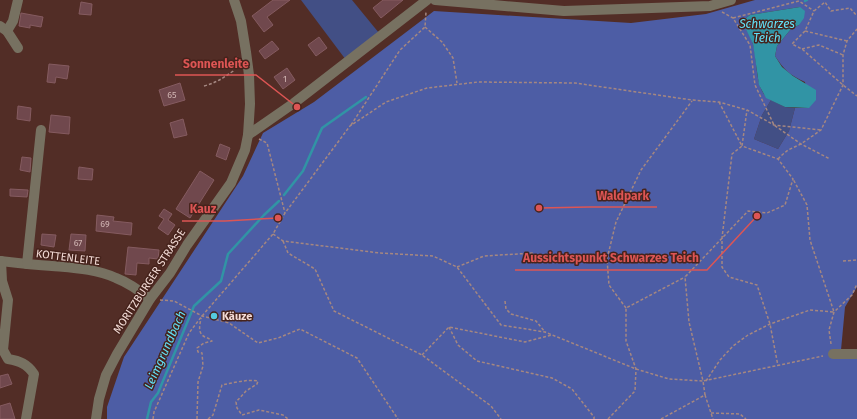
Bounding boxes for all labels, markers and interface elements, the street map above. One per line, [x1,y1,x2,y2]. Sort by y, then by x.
water label: Schwarzes Teich [738,17,795,45]
callout: Sonnenleite [175,51,256,75]
text: Sonnenleite [183,57,249,71]
house number: 1 [283,74,287,84]
house number: 65 [167,90,177,100]
callout: Waldpark [589,183,657,207]
text: Waldpark [597,189,649,203]
callout: Kauz [182,197,225,221]
text: Kauz [190,202,217,216]
house number: 69 [100,219,110,229]
street label: MORITZBURGER STRASSE [111,226,188,336]
house number: 67 [74,238,82,248]
callout: Aussichtspunkt Schwarzes Teich [515,246,707,270]
street label: KOTTENLEITE [35,247,101,268]
text: Aussichtspunkt Schwarzes Teich [522,251,699,265]
water label: Leimgrundbach [141,309,189,391]
place label: Käuze [222,310,252,323]
marker: Käuze [209,311,219,321]

